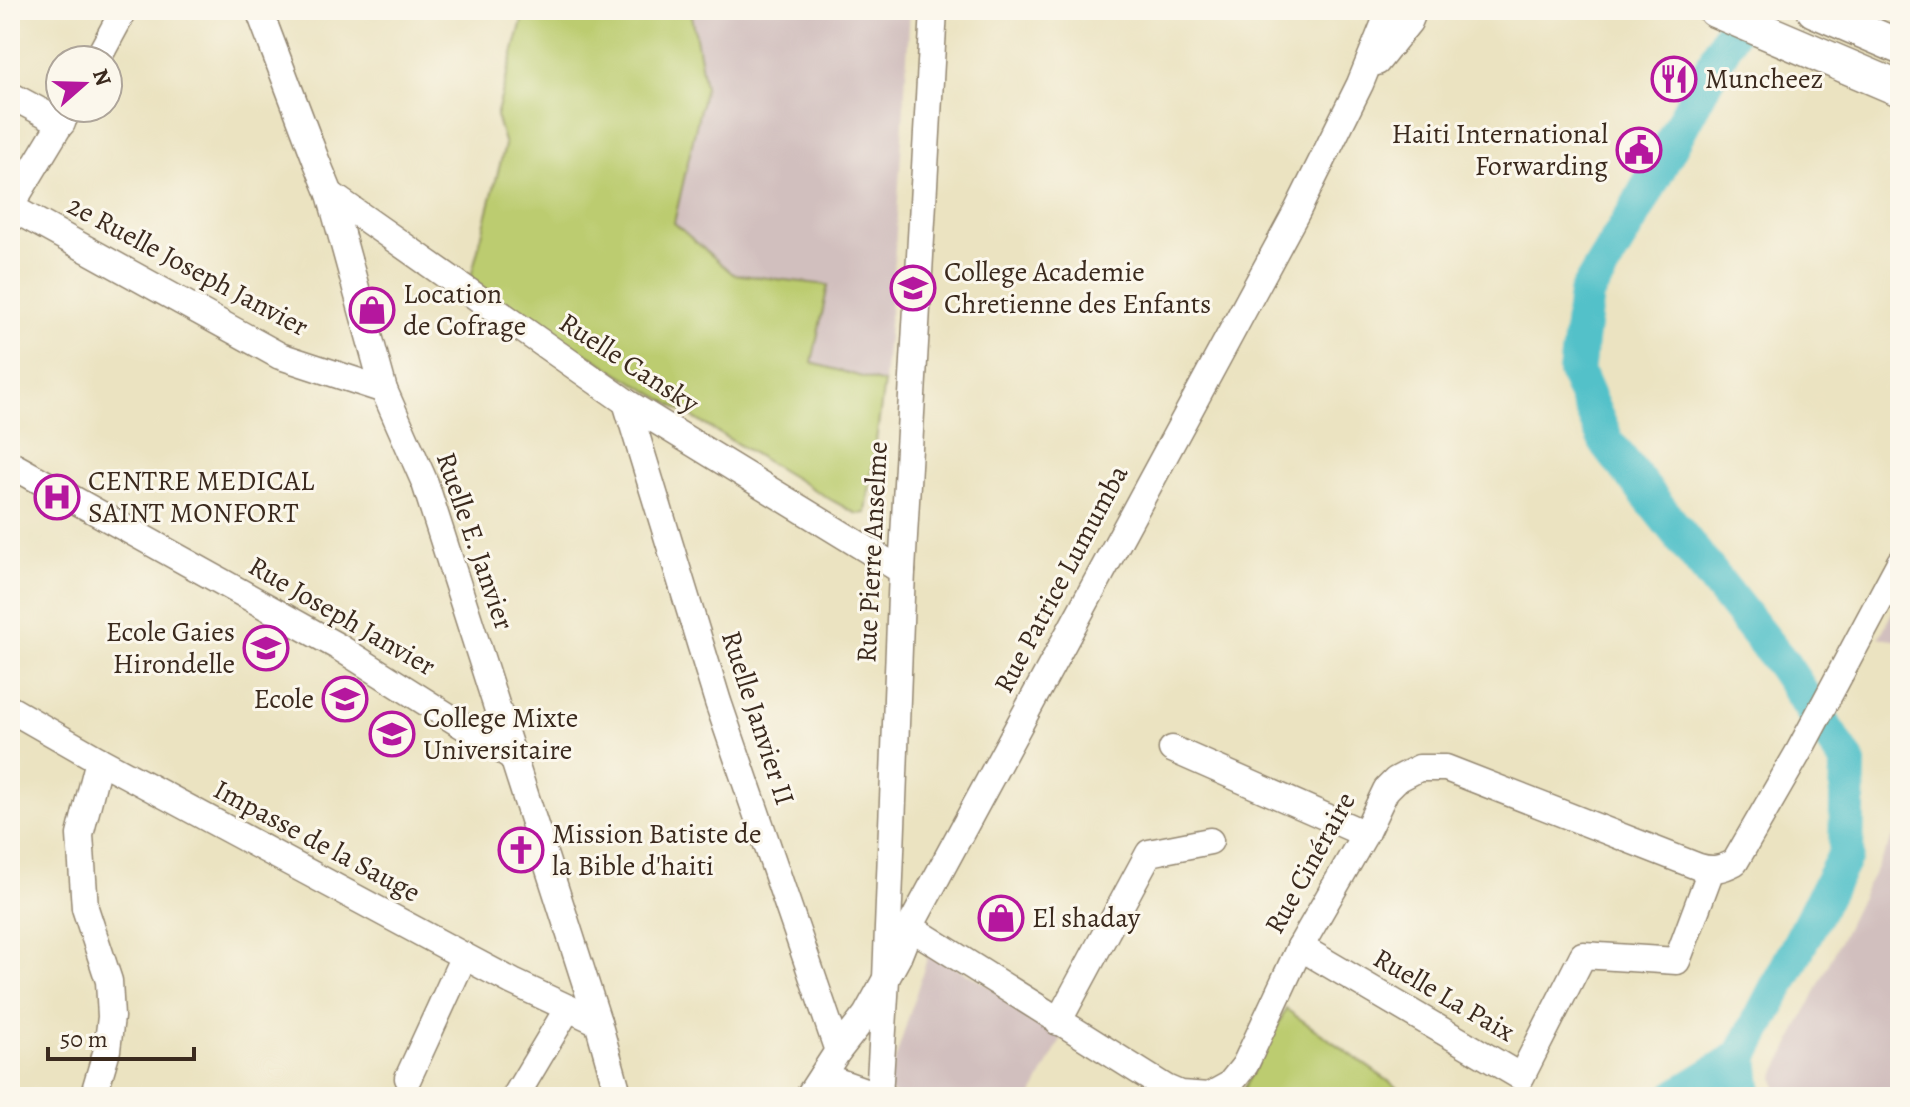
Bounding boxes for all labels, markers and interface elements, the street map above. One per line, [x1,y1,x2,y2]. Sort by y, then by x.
north arrow [44,44,124,124]
restaurant icon: Muncheez [1650,55,1698,103]
place label: Muncheez [1705,60,1823,98]
text: N [85,65,119,90]
place label: Haiti International Forwarding [1391,115,1608,185]
public building icon: Haiti International Forwarding [1615,126,1663,174]
street label: 2e Ruelle Joseph Janvier [61,186,315,346]
place label: College Academie Chretienne des Enfants [944,253,1211,323]
school or university icon: College Academie Chretienne des Enfants [889,264,937,312]
place label: Location de Cofrage [403,275,526,345]
shop icon: Location de Cofrage [348,286,396,334]
street label: Ruelle Cansky [552,304,707,423]
street label: Rue Pierre Anselme [847,440,897,664]
street label: Ruelle E. Janvier [427,447,523,635]
street label: Rue Patrice Lumumba [985,458,1137,700]
place label: CENTRE MEDICAL SAINT MONFORT [88,462,315,532]
hospital icon: CENTRE MEDICAL SAINT MONFORT [33,473,81,521]
street label: Rue Joseph Janvier [241,547,443,685]
place label: Ecole Gaies Hirondelle [106,613,235,683]
school or university icon: Ecole Gaies Hirondelle [242,624,290,672]
street label: Ruelle Janvier II [712,626,804,810]
school or university icon: Ecole [321,675,369,723]
place label: Ecole [253,680,314,718]
place label: College Mixte Universitaire [423,699,578,769]
school or university icon: College Mixte Universitaire [368,710,416,758]
street label: Impasse de la Sauge [207,770,427,912]
street label: Rue Cinéraire [1255,785,1365,941]
place label: Mission Batiste de la Bible d'haiti [552,815,762,885]
church icon: Mission Batiste de la Bible d'haiti [497,826,545,874]
shop icon: El shaday [977,894,1025,942]
place label: El shaday [1032,899,1141,937]
street label: Ruelle La Paix [1366,939,1522,1051]
scale bar [48,1011,194,1061]
text: 50 m [60,1023,108,1055]

